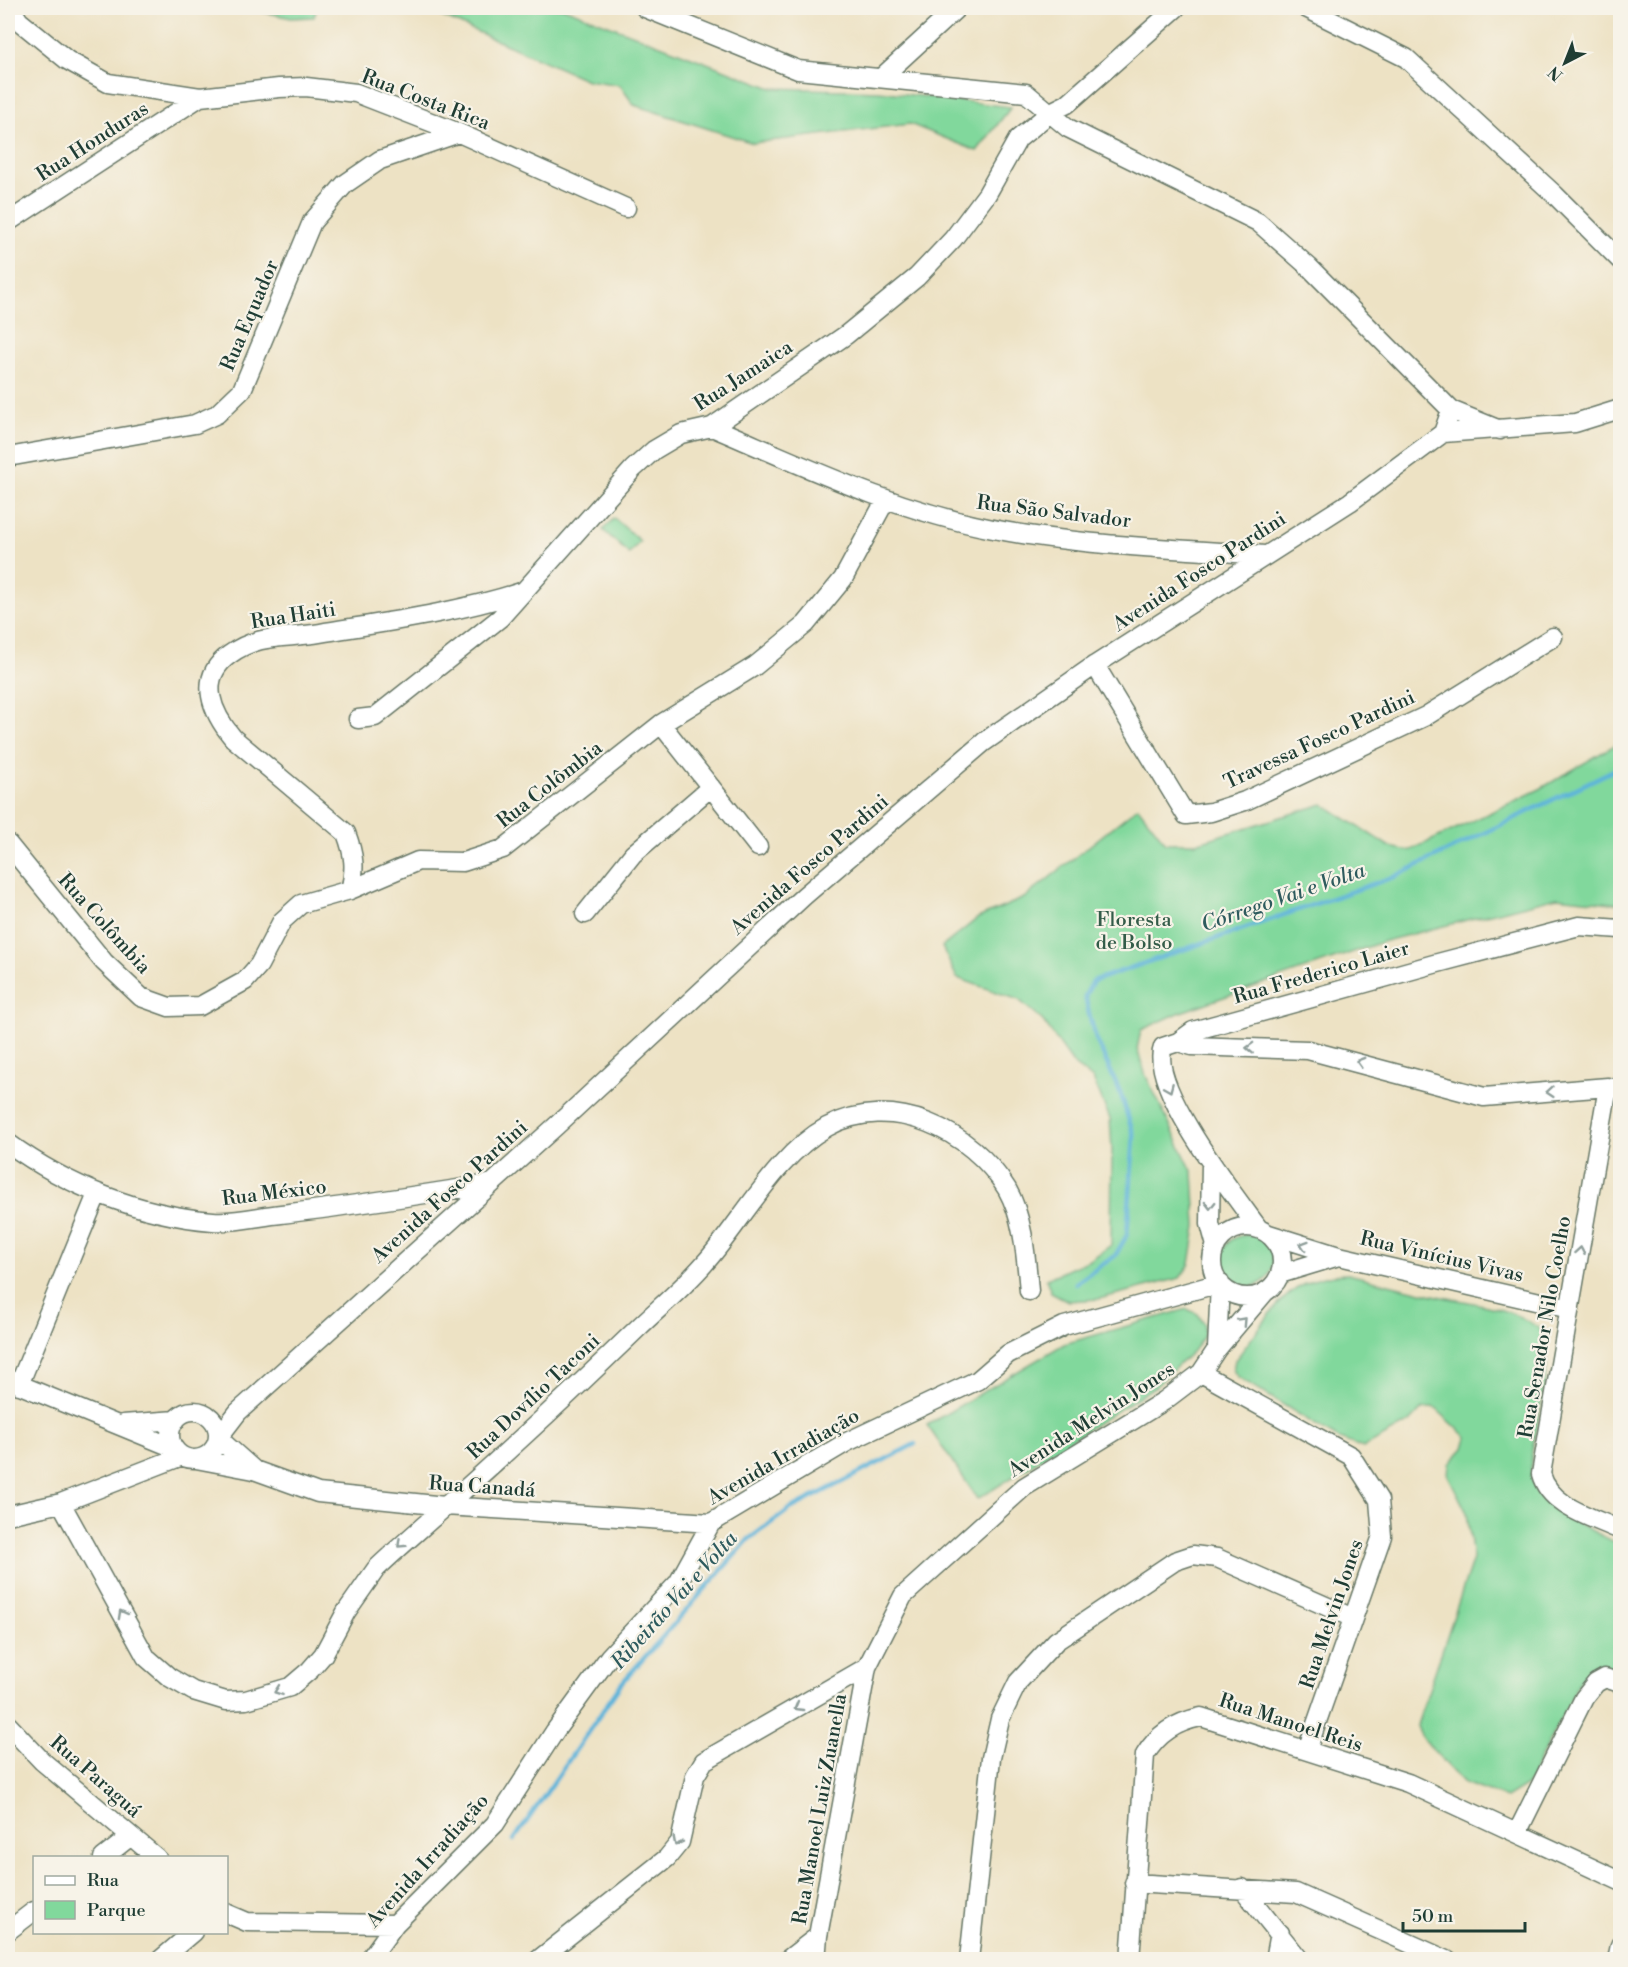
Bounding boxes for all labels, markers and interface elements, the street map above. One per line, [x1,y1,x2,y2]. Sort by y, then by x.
north arrow [1535,33,1595,93]
text: N [1544,62,1567,85]
street label: Rua Costa Rica [358,64,494,137]
street label: Rua Honduras [32,97,154,188]
street label: Rua Equador [216,256,285,375]
street label: Rua Jamaica [690,335,799,417]
street label: Rua São Salvador [975,491,1133,534]
street label: Avenida Fosco Pardini [1108,507,1291,638]
street label: Rua Haiti [249,597,338,636]
street label: Travessa Fosco Pardini [1220,685,1420,796]
street label: Rua Colômbia [492,736,608,834]
street label: Avenida Fosco Pardini [725,789,895,941]
water label: Córrego Vai e Volta [1198,858,1369,938]
street label: Rua Colômbia [52,868,156,980]
park label: Floresta de Bolso [1096,908,1173,956]
street label: Rua Frederico Laier [1230,936,1413,1011]
one-way arrow [1245,1042,1254,1055]
one-way arrow [1355,1057,1366,1069]
one-way arrow [1162,1081,1174,1092]
one-way arrow [1546,1085,1555,1098]
street label: Avenida Fosco Pardini [366,1115,534,1269]
street label: Rua México [220,1175,328,1212]
one-way arrow [1204,1201,1217,1210]
street label: Rua Senador Nilo Coelho [1514,1214,1577,1440]
street label: Rua Vinícius Vivas [1357,1226,1526,1288]
one-way arrow [1299,1239,1310,1252]
one-way arrow [1573,1247,1586,1257]
one-way arrow [1236,1317,1247,1327]
street label: Rua Dovílio Taconi [462,1329,606,1465]
street label: Avenida Melvin Jones [1003,1357,1180,1484]
street label: Avenida Irradiação [702,1404,864,1511]
street label: Rua Canadá [428,1471,537,1504]
water label: Ribeirão Vai e Volta [605,1526,744,1676]
street label: Rua Melvin Jones [1295,1536,1370,1693]
one-way arrow [397,1537,408,1548]
one-way arrow [118,1610,130,1621]
one-way arrow [273,1683,284,1696]
street label: Rua Manoel Reis [1215,1688,1366,1758]
street label: Rua Manoel Luiz Zuanella [788,1691,853,1927]
one-way arrow [794,1700,805,1711]
street label: Rua Paraguá [44,1731,146,1824]
street label: Avenida Irradiação [361,1789,495,1934]
one-way arrow [673,1836,685,1847]
legend [33,1856,228,1934]
text: Rua [87,1869,120,1892]
scale bar [1403,1895,1524,1933]
text: Parque [87,1899,146,1922]
text: 50 m [1412,1905,1454,1928]

